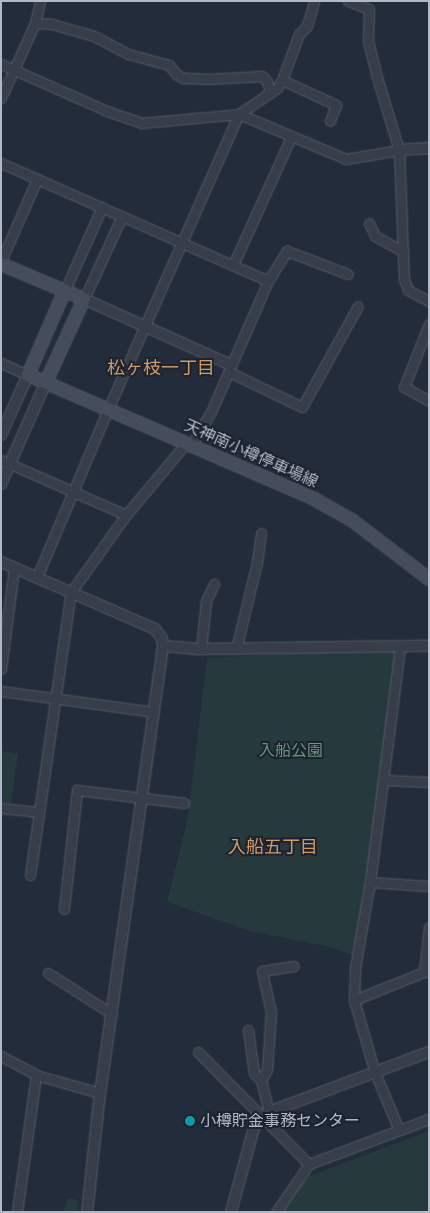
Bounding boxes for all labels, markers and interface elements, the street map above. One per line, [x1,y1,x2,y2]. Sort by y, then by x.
district label: 松ヶ枝一丁目 [107,357,215,379]
street label: 天神南小樽停車場線 [181,416,321,492]
park label: 入船公園 [259,741,323,761]
district label: 入船五丁目 [228,836,318,858]
place label: 小樽貯金事務センター [200,1111,360,1131]
marker: 小樽貯金事務センター [184,1115,196,1127]

